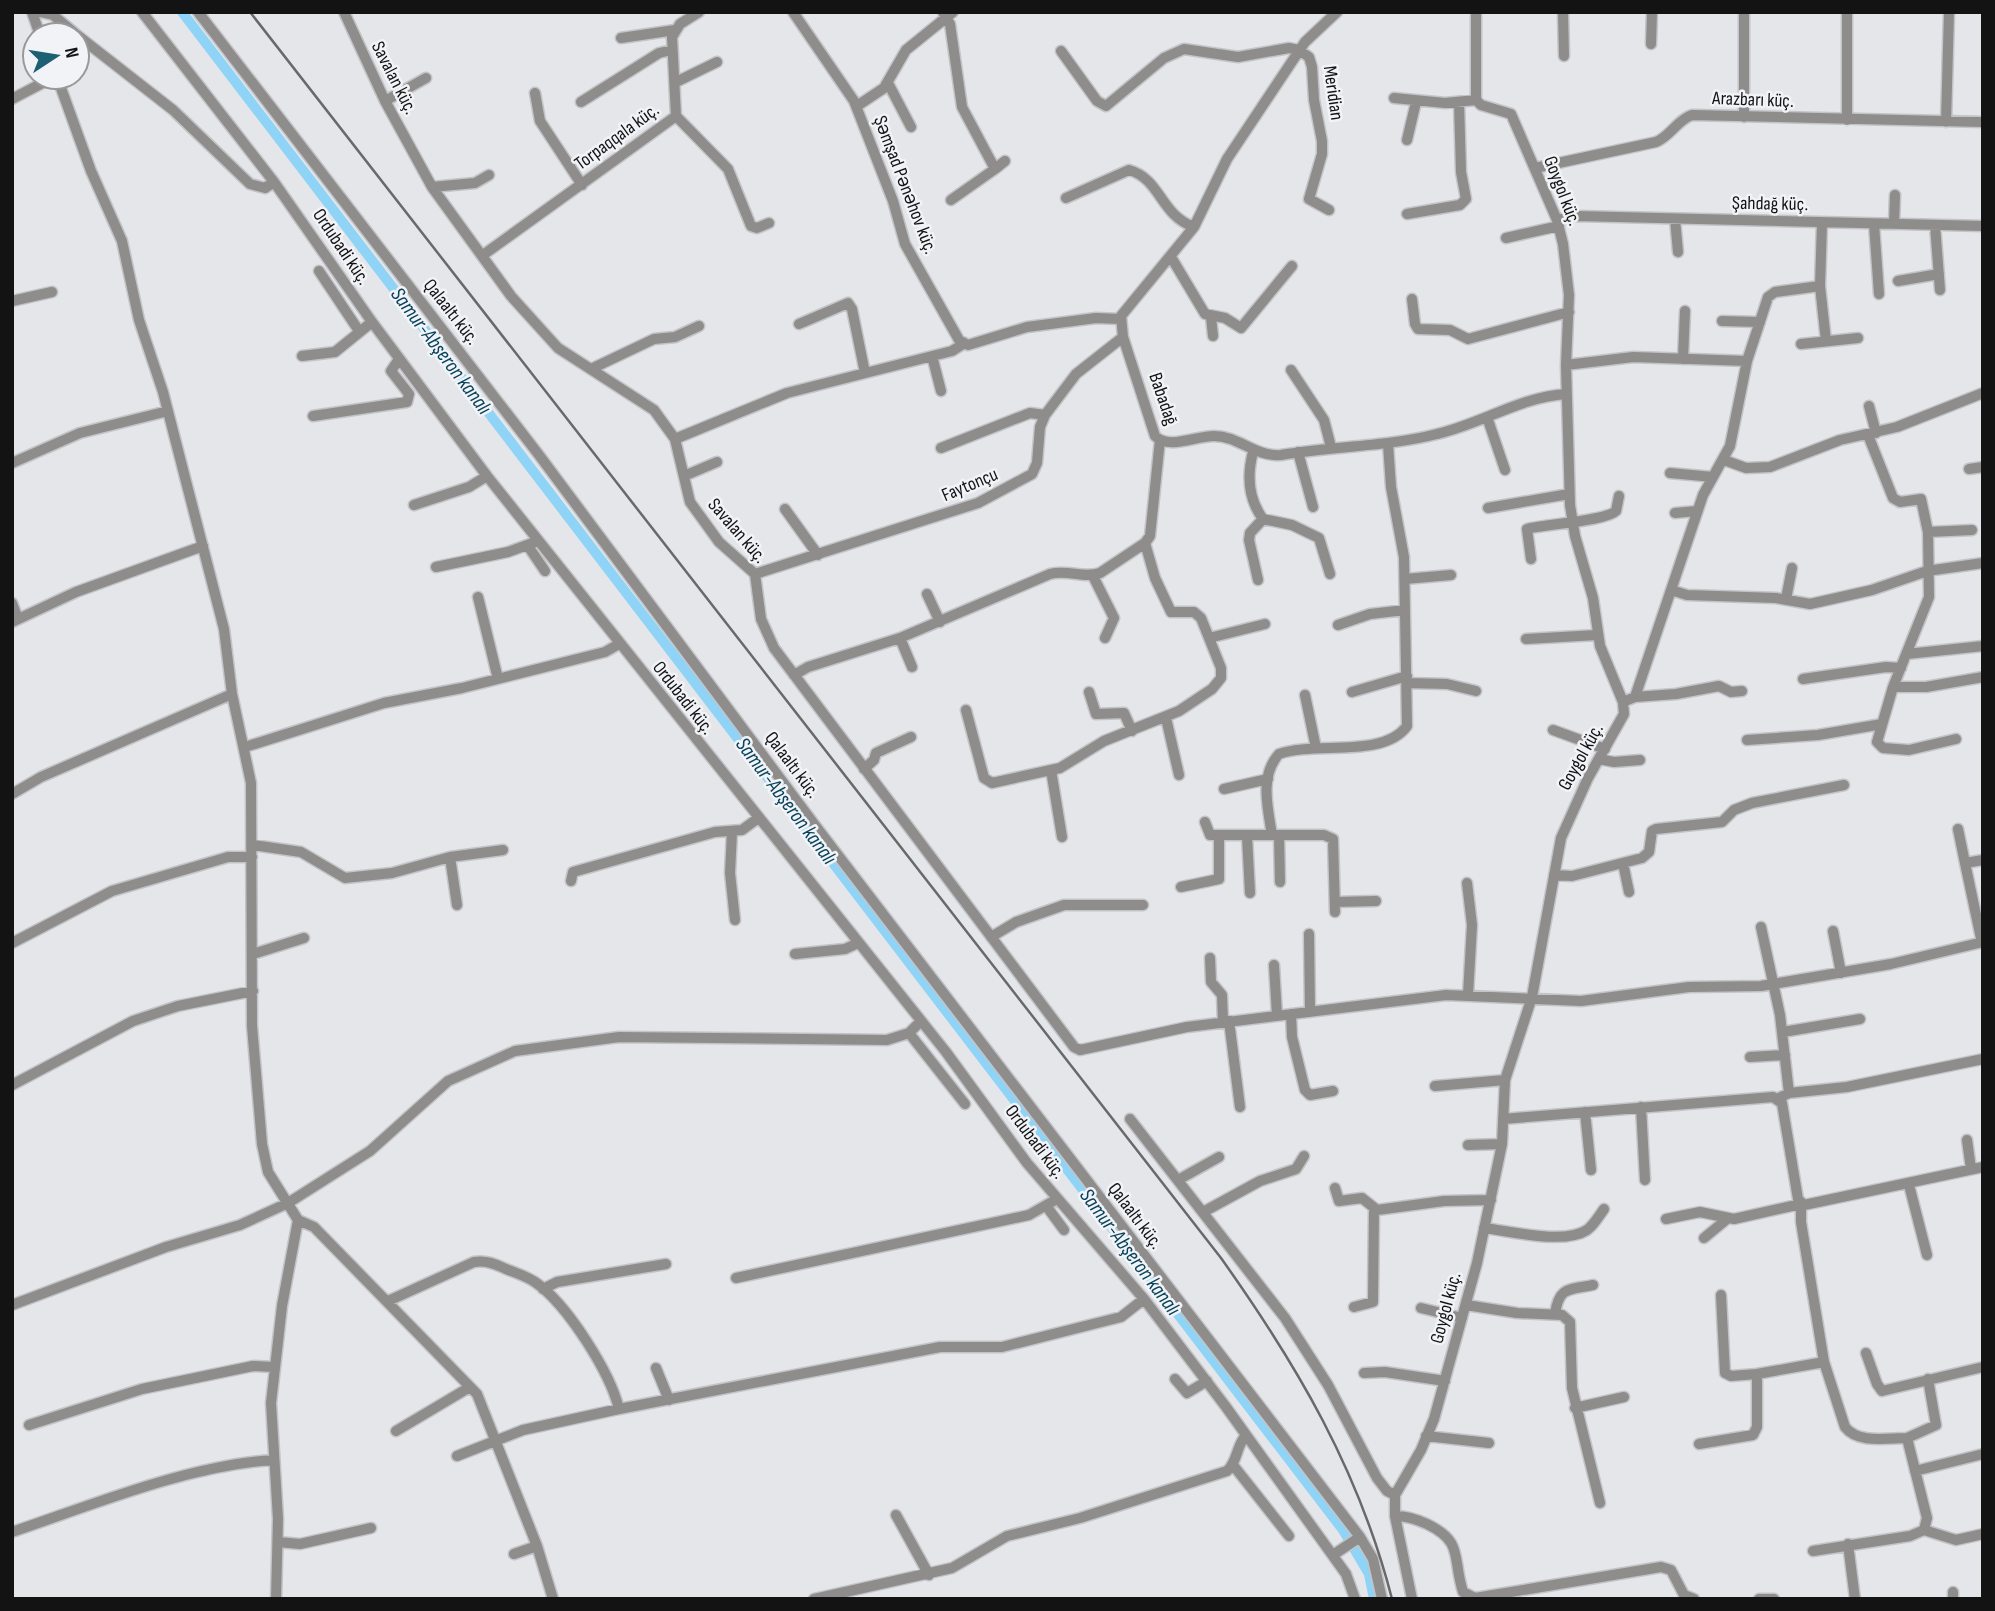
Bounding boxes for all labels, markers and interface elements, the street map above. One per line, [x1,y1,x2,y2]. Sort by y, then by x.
north arrow [21,21,91,91]
street label: Savalan küç. [366,38,422,118]
text: N [59,45,83,60]
street label: Meridian [1318,64,1348,122]
street label: Arazbarı küç. [1711,87,1794,113]
street label: Torpaqqala küç. [570,99,664,175]
street label: Şəmşad Pənəhov küç. [868,113,942,257]
street label: Goygol küç. [1538,153,1586,229]
street label: Şahdağ küç. [1732,192,1808,216]
street label: Ordubadi küç. [307,205,375,289]
street label: Qalaaltı küç. [418,274,484,350]
water label: Samur-Abşeron kanalı [385,283,497,420]
street label: Babadağ [1143,370,1183,429]
street label: Faytonçu [938,463,1002,507]
street label: Savalan küç. [703,494,771,568]
street label: Ordubadi küç. [647,657,719,739]
street label: Goygol küç. [1553,720,1609,794]
street label: Qalaaltı küç. [760,727,824,803]
water label: Samur-Abşeron kanalı [730,733,842,870]
street label: Ordubadi küç. [1000,1100,1070,1184]
street label: Qalaaltı küç. [1103,1178,1167,1254]
water label: Samur-Abşeron kanalı [1074,1184,1186,1321]
street label: Goygol küç. [1425,1270,1467,1346]

